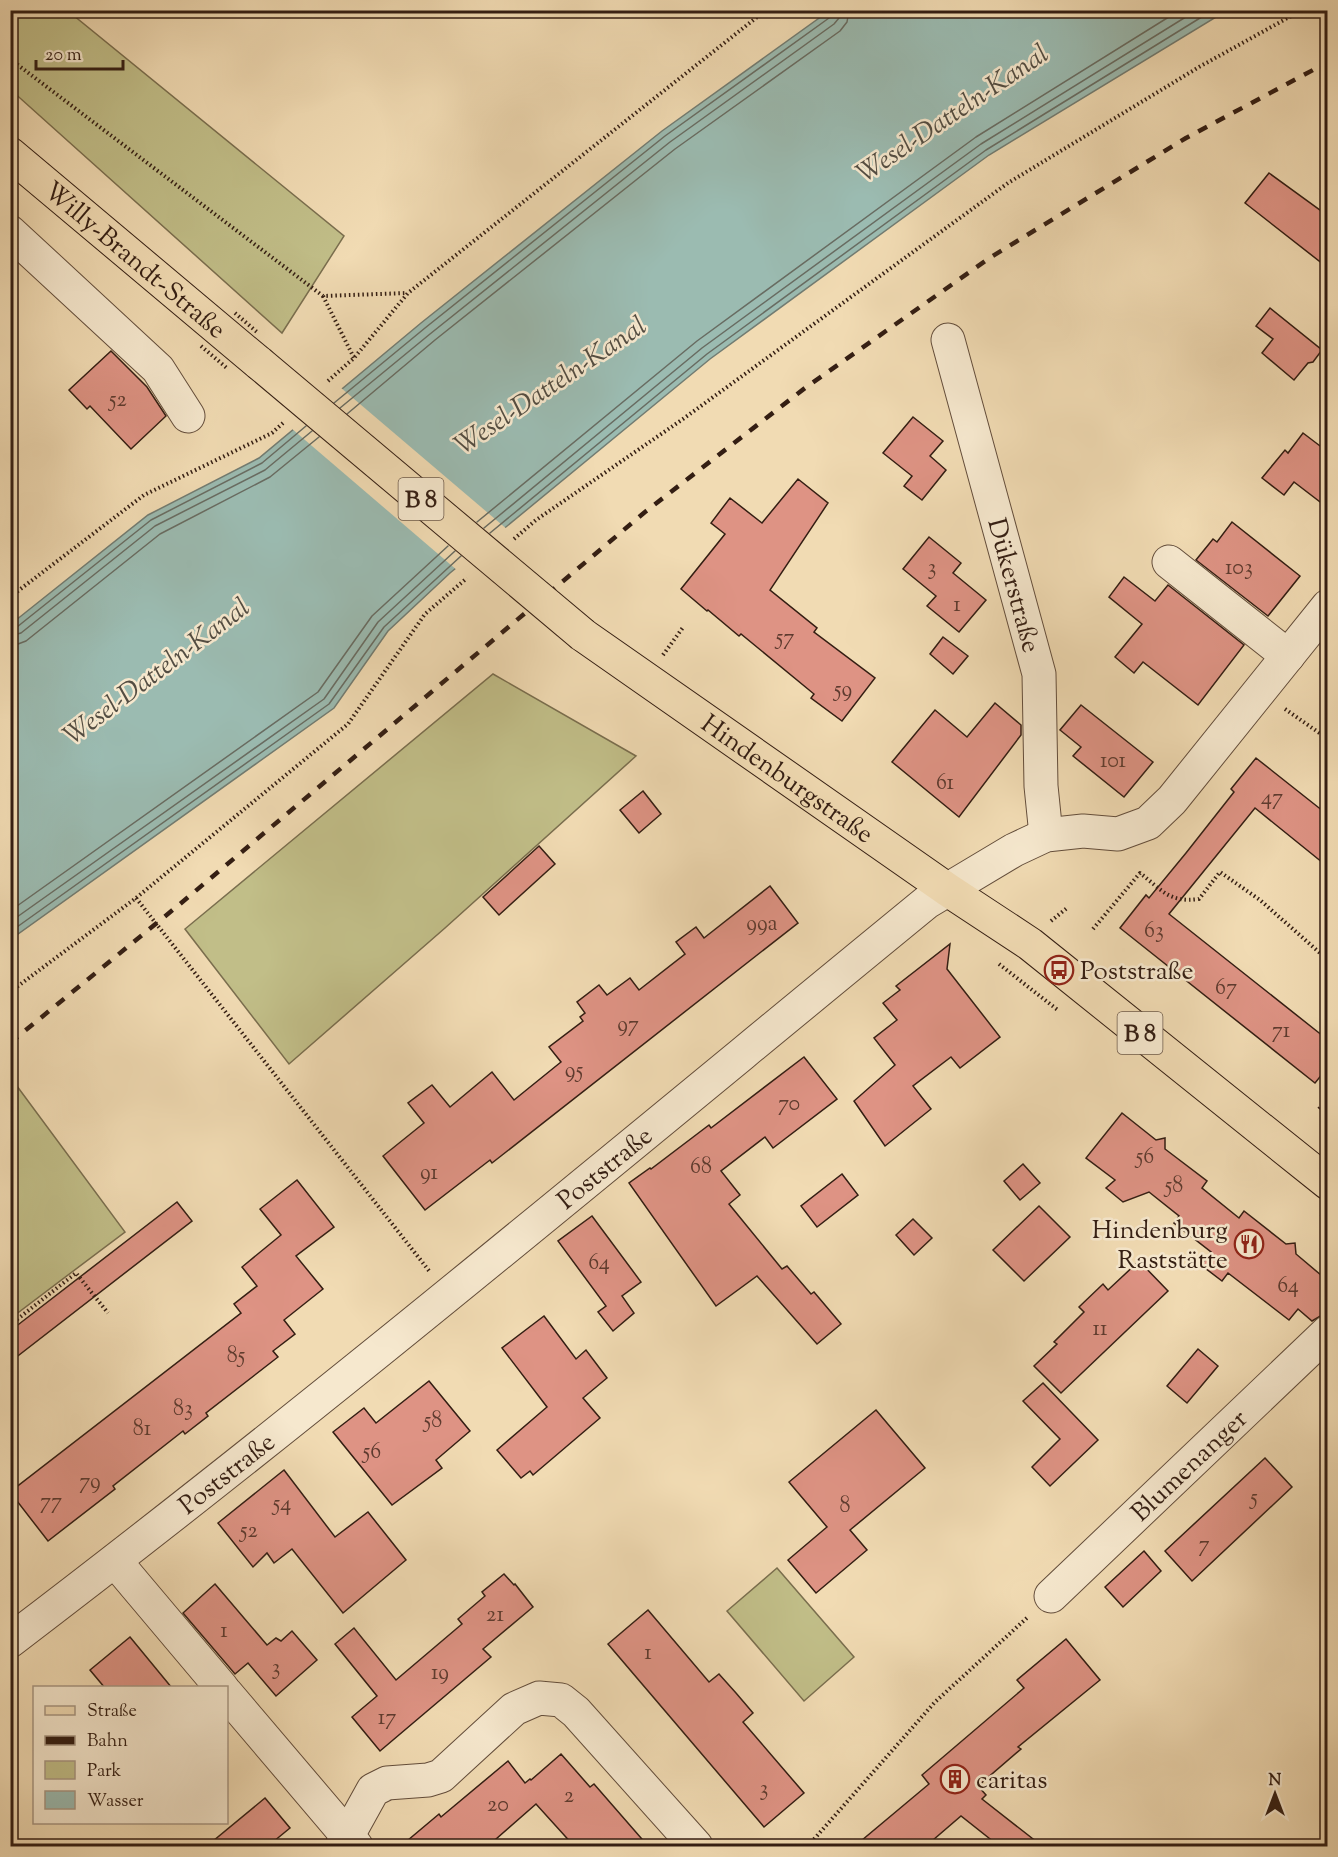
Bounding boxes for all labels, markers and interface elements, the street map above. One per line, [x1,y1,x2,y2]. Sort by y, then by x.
scale bar [36,33,123,71]
water label: Wesel-Datteln-Kanal [849,36,1057,194]
text: 20 m [45,43,82,69]
street label: Willy-Brandt-Straße [35,174,233,349]
water label: Wesel-Datteln-Kanal [447,308,655,466]
house number: 52 [107,385,127,417]
road number: B 8 [398,478,444,520]
street label: Dükerstraße [976,514,1048,657]
house number: 3 [928,553,936,585]
house number: 103 [1225,553,1253,585]
water label: Wesel-Datteln-Kanal [56,590,259,756]
house number: 1 [953,590,961,622]
house number: 57 [774,623,794,655]
house number: 59 [832,675,852,707]
street label: Hindenburgstraße [693,707,880,854]
house number: 101 [1100,746,1127,778]
house number: 61 [936,768,955,800]
house number: 47 [1261,783,1283,815]
house number: 99a [746,909,778,941]
house number: 63 [1144,916,1164,948]
bus stop icon: Poststraße [1043,954,1075,986]
place label: Poststraße [1080,954,1194,991]
house number: 67 [1215,973,1237,1005]
house number: 97 [617,1010,639,1042]
road number: B 8 [1118,1012,1162,1054]
house number: 71 [1272,1016,1291,1048]
house number: 95 [565,1056,584,1088]
house number: 70 [778,1089,800,1121]
street label: Poststraße [550,1119,662,1220]
house number: 56 [1134,1142,1154,1174]
house number: 68 [690,1152,712,1184]
house number: 91 [420,1158,439,1190]
house number: 58 [1163,1171,1183,1203]
place label: Hindenburg Raststätte [1092,1213,1228,1280]
restaurant icon: Hindenburg Raststätte [1233,1228,1265,1260]
house number: 64 [588,1248,610,1280]
house number: 64 [1277,1271,1299,1303]
house number: 11 [1093,1314,1108,1346]
house number: 85 [227,1341,246,1373]
house number: 83 [173,1394,193,1426]
street label: Blumenanger [1124,1402,1257,1531]
house number: 58 [422,1406,442,1438]
house number: 81 [133,1414,152,1446]
street label: Poststraße [172,1425,284,1525]
house number: 56 [361,1437,381,1469]
house number: 79 [79,1467,101,1499]
house number: 5 [1248,1483,1258,1515]
house number: 77 [40,1487,62,1519]
house number: 54 [271,1489,291,1521]
house number: 8 [839,1491,851,1523]
house number: 52 [238,1516,258,1548]
house number: 7 [1198,1530,1210,1562]
house number: 21 [486,1600,504,1632]
house number: 1 [220,1616,228,1648]
house number: 1 [644,1638,652,1670]
house number: 3 [272,1653,280,1685]
house number: 19 [431,1658,449,1690]
legend [33,1686,228,1824]
text: Straße [87,1699,137,1725]
house number: 17 [378,1703,396,1735]
text: Bahn [87,1729,128,1755]
text: Park [87,1759,122,1785]
building icon: caritas [939,1763,971,1795]
place label: caritas [976,1763,1047,1800]
north arrow [1245,1764,1305,1824]
text: N [1269,1770,1282,1793]
house number: 3 [760,1774,768,1806]
house number: 2 [564,1781,574,1813]
text: Wasser [87,1789,144,1815]
house number: 20 [487,1790,509,1822]

